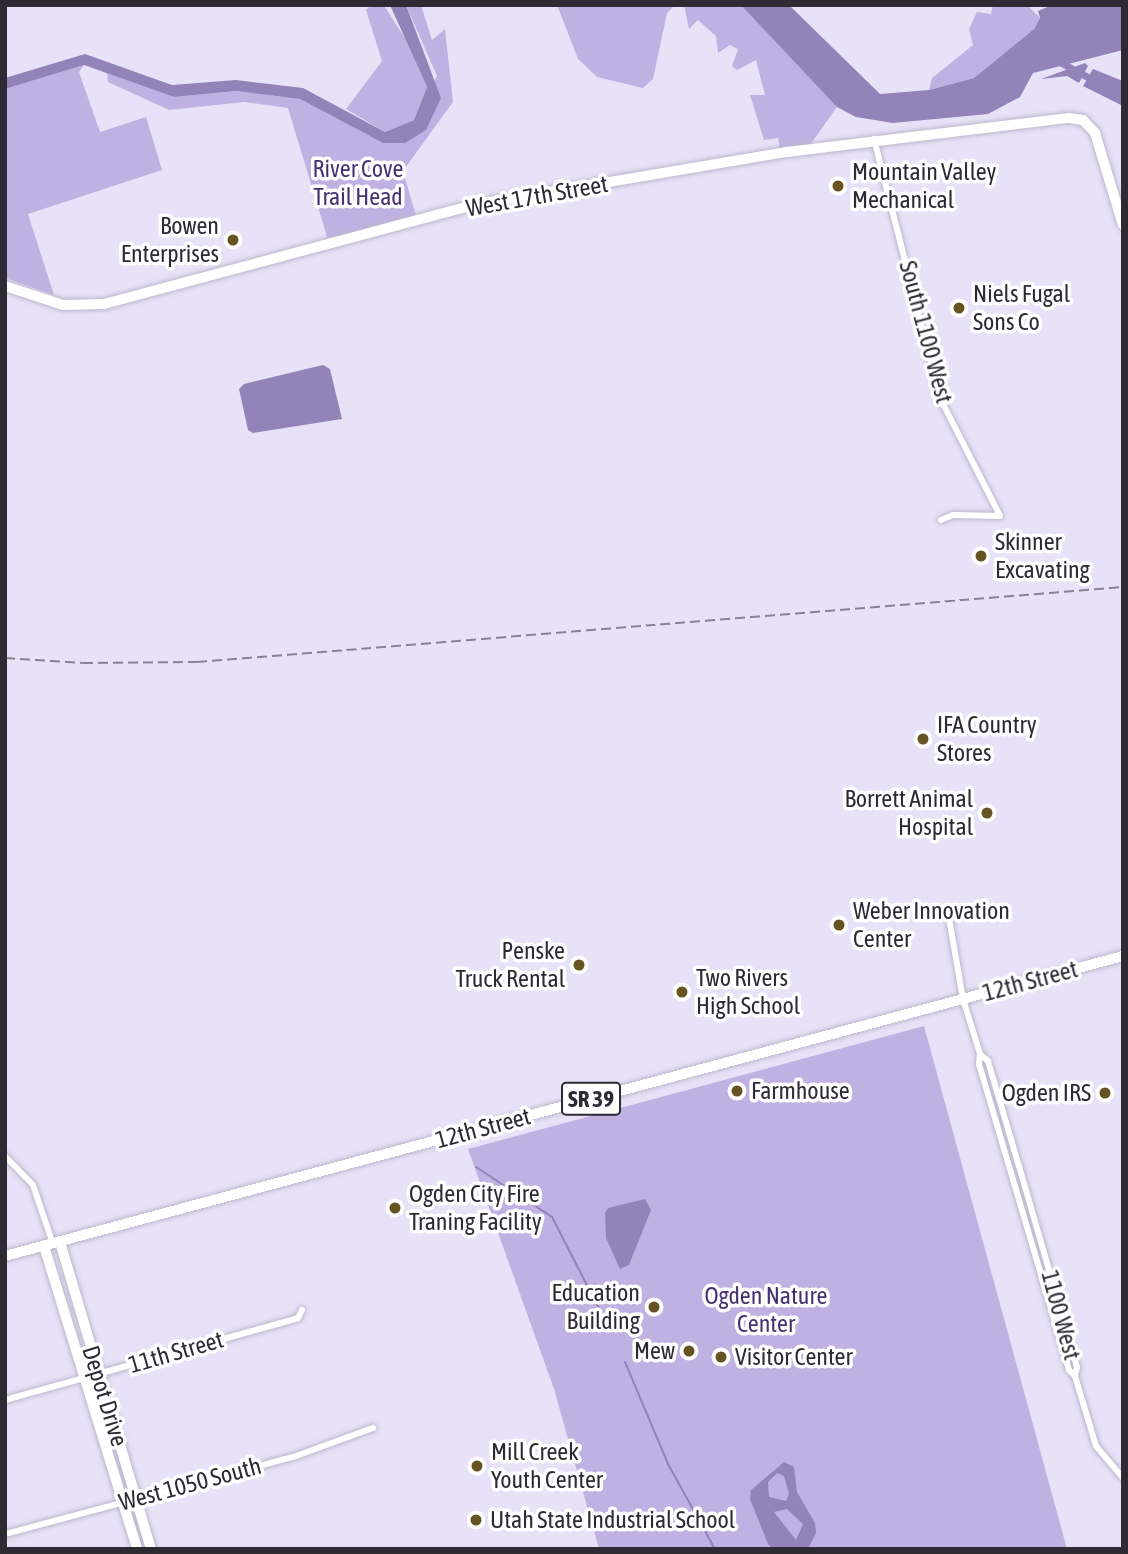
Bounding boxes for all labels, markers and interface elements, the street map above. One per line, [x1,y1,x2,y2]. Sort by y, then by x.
park label: River Cove Trail Head [313,155,403,211]
place label: Mountain Valley Mechanical [852,158,996,214]
street label: West 17th Street [464,169,610,223]
marker: Mountain Valley Mechanical [830,178,846,194]
place label: Bowen Enterprises [121,212,219,268]
marker: Bowen Enterprises [225,232,241,248]
street label: South 1100 West [893,258,959,406]
place label: Niels Fugal Sons Co [973,280,1070,336]
marker: Niels Fugal Sons Co [951,300,967,316]
place label: Skinner Excavating [995,528,1090,584]
marker: Skinner Excavating [973,548,989,564]
place label: IFA Country Stores [937,711,1037,767]
marker: IFA Country Stores [915,731,931,747]
place label: Borrett Animal Hospital [844,785,973,841]
marker: Borrett Animal Hospital [979,805,995,821]
place label: Weber Innovation Center [853,897,1010,953]
marker: Weber Innovation Center [831,917,847,933]
place label: Penske Truck Rental [456,937,565,993]
street label: 12th Street [979,955,1081,1007]
marker: Penske Truck Rental [571,957,587,973]
place label: Two Rivers High School [696,964,800,1020]
marker: Two Rivers High School [674,984,690,1000]
place label: Farmhouse [751,1077,850,1105]
place label: Ogden IRS [1002,1079,1091,1107]
road number: SR 39 [560,1080,622,1118]
marker: Farmhouse [729,1083,745,1099]
marker: Ogden IRS [1097,1085,1113,1101]
street label: 12th Street [432,1102,534,1154]
place label: Ogden City Fire Traning Facility [409,1180,542,1236]
marker: Ogden City Fire Traning Facility [387,1200,403,1216]
street label: 1100 West [1035,1267,1087,1363]
place label: Education Building [551,1279,640,1335]
park label: Ogden Nature Center [705,1282,827,1338]
marker: Education Building [646,1299,662,1315]
street label: 11th Street [125,1325,227,1379]
place label: Mew [634,1337,675,1365]
street label: Depot Drive [76,1342,134,1450]
marker: Mew [681,1343,697,1359]
place label: Visitor Center [735,1343,853,1371]
marker: Visitor Center [713,1349,729,1365]
place label: Mill Creek Youth Center [491,1438,603,1494]
street label: West 1050 South [116,1451,264,1517]
marker: Mill Creek Youth Center [469,1458,485,1474]
place label: Utah State Industrial School [490,1506,735,1534]
marker: Utah State Industrial School [468,1512,484,1528]

